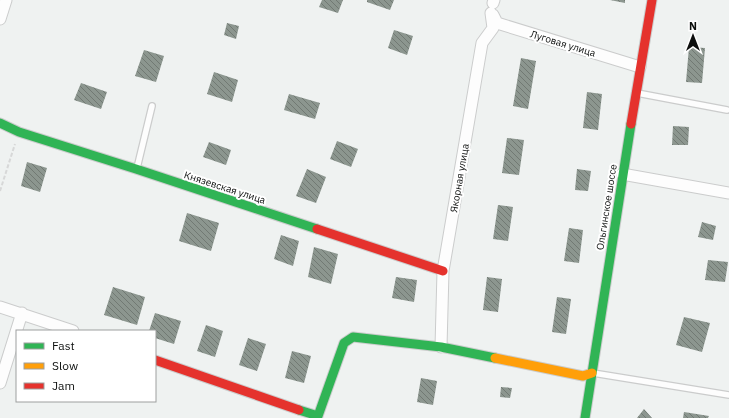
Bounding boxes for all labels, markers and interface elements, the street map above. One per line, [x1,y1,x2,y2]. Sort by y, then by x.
north arrow [673,16,713,56]
text: N [689,19,697,33]
street label: Луговая улица [528,27,598,60]
street label: Якорная улица [447,142,472,214]
street label: Ольгинское шоссе [593,163,620,251]
street label: Князевская улица [182,168,268,207]
legend [16,330,156,402]
text: Fast [52,338,75,353]
text: Slow [52,358,78,373]
text: Jam [52,378,75,393]

